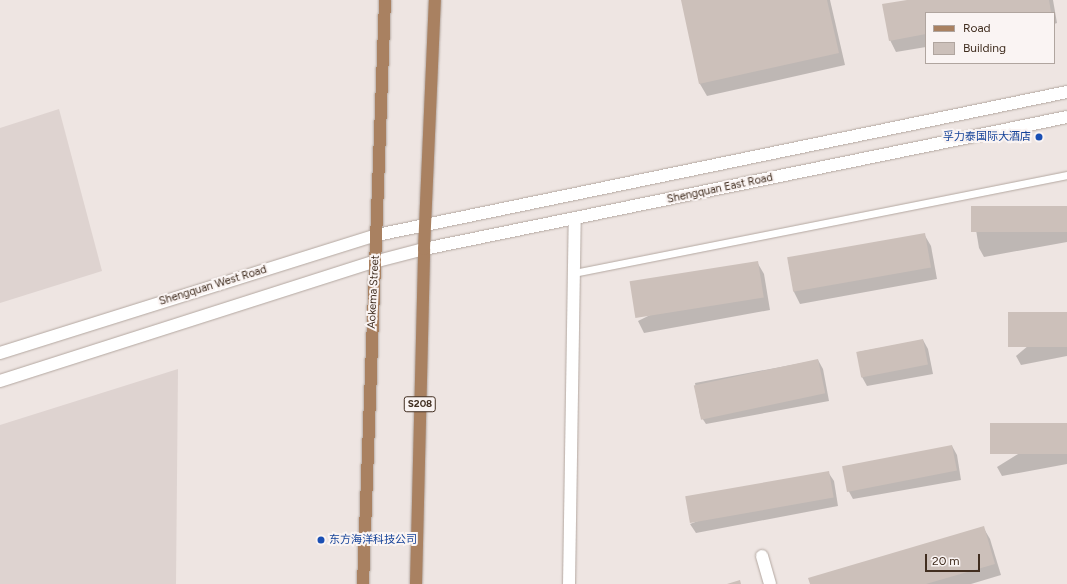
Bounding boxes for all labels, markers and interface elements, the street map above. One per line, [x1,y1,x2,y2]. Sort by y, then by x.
legend [925,12,1055,64]
text: Road [963,21,991,35]
text: Building [963,41,1006,55]
place label: 孚力泰国际大酒店 [943,130,1031,144]
marker: 孚力泰国际大酒店 [1034,132,1044,142]
street label: Shengquan East Road [666,171,774,207]
street label: Aokema Street [365,255,383,329]
street label: Shengquan West Road [158,263,268,309]
road number: S208 [403,396,437,412]
place label: 东方海洋科技公司 [329,533,417,547]
marker: 东方海洋科技公司 [316,535,326,545]
scale bar [927,546,982,572]
text: 20 m [932,554,960,568]

